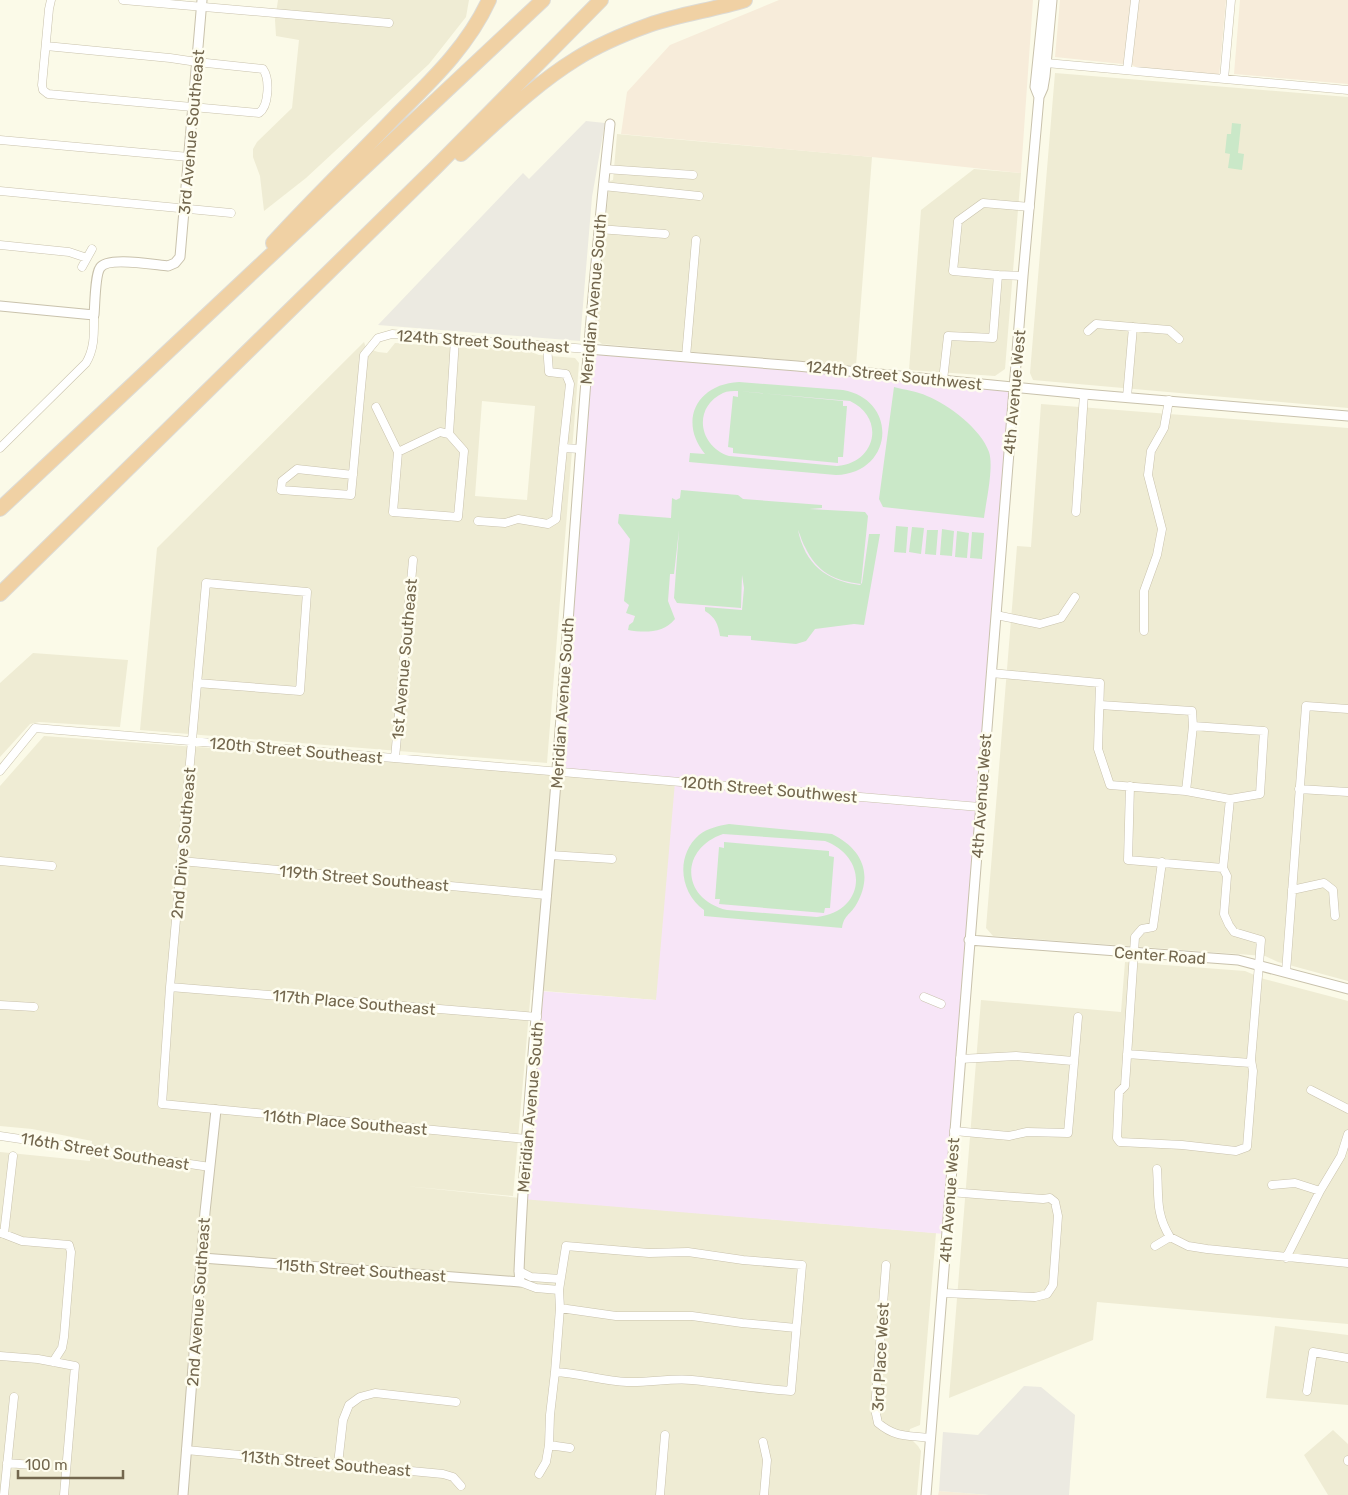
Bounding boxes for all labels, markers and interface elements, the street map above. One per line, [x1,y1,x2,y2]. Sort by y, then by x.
street label: 3rd Avenue Southeast [175,49,208,215]
street label: Meridian Avenue South [577,213,610,385]
street label: 124th Street Southeast [396,326,570,357]
street label: 4th Avenue West [1000,329,1029,455]
street label: 124th Street Southwest [805,357,983,394]
street label: 1st Avenue Southeast [388,578,421,740]
street label: Meridian Avenue South [547,617,578,789]
street label: 120th Street Southeast [209,733,383,768]
street label: 4th Avenue West [968,733,995,859]
street label: 2nd Drive Southeast [167,767,200,920]
street label: 120th Street Southwest [680,772,858,807]
street label: 119th Street Southeast [278,862,450,895]
street label: Center Road [1113,943,1207,968]
street label: 117th Place Southeast [272,986,436,1019]
street label: Meridian Avenue South [514,1021,547,1193]
street label: 116th Place Southeast [262,1106,428,1139]
street label: 116th Street Southeast [19,1129,191,1174]
street label: 4th Avenue West [936,1137,963,1263]
street label: 2nd Avenue Southeast [183,1217,214,1387]
street label: 115th Street Southeast [275,1255,447,1286]
street label: 3rd Place West [868,1302,893,1412]
street label: 113th Street Southeast [240,1447,412,1480]
scale bar [18,1448,122,1480]
text: 100 m [25,1456,67,1474]

